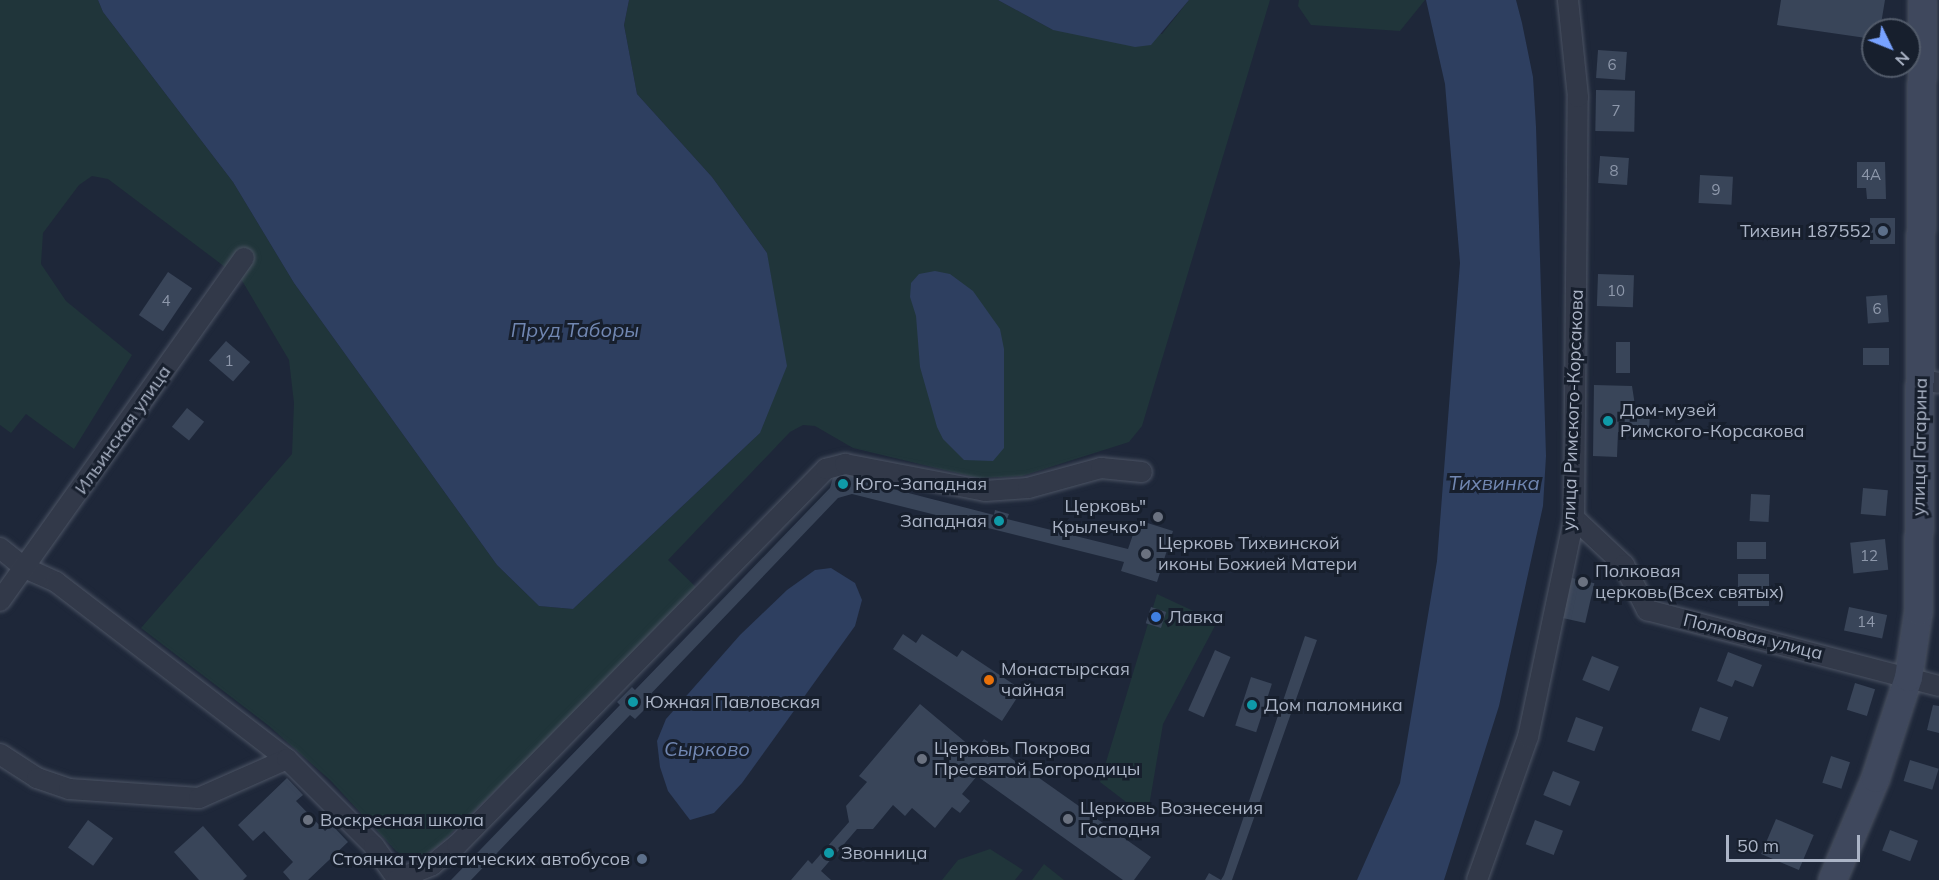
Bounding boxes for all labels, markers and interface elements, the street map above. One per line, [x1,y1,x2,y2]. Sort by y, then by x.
north arrow [1861,18,1921,78]
text: N [1891,48,1914,70]
house number: 6 [1608,56,1616,74]
house number: 7 [1612,102,1620,120]
house number: 8 [1610,162,1618,180]
house number: 4А [1861,166,1881,184]
house number: 9 [1712,181,1720,199]
place label: Тихвин 187552 [1740,220,1871,242]
marker: Тихвин 187552 [1876,224,1890,238]
house number: 10 [1607,282,1625,300]
street label: улица Римского-Корсакова [1558,289,1588,531]
house number: 4 [162,292,170,310]
house number: 6 [1873,300,1881,318]
water label: Пруд Таборы [511,317,639,341]
house number: 1 [225,352,233,370]
street label: Ильинская улица [71,361,175,499]
street label: улица Гагарина [1908,378,1932,516]
place label: Дом-музей Римского-Корсакова [1620,400,1804,442]
marker: Дом-музей Римского-Корсакова [1601,414,1615,428]
water label: Тихвинка [1448,470,1540,494]
place label: Юго-Западная [855,473,987,495]
marker: Юго-Западная [836,477,850,491]
place label: Церковь" Крылечко" [1052,496,1146,538]
place label: Западная [900,510,987,532]
marker: Церковь" Крылечко" [1151,510,1165,524]
marker: Западная [992,514,1006,528]
place label: Церковь Тихвинской иконы Божией Матери [1158,533,1357,576]
marker: Церковь Тихвинской иконы Божией Матери [1139,547,1153,561]
house number: 12 [1860,547,1878,565]
place label: Полковая церковь(Всех святых) [1595,561,1784,604]
marker: Полковая церковь(Всех святых) [1576,575,1590,589]
place label: Лавка [1168,606,1223,628]
street label: Полковая улица [1681,609,1825,665]
marker: Лавка [1149,610,1163,624]
house number: 14 [1857,613,1875,631]
place label: Монастырская чайная [1001,659,1130,702]
marker: Монастырская чайная [982,673,996,687]
place label: Южная Павловская [645,691,820,713]
place label: Дом паломника [1264,694,1403,716]
marker: Южная Павловская [626,695,640,709]
marker: Дом паломника [1245,698,1259,712]
water label: Сырково [664,736,750,760]
place label: Церковь Покрова Пресвятой Богородицы [934,738,1140,780]
marker: Церковь Покрова Пресвятой Богородицы [915,752,929,766]
place label: Церковь Вознесения Господня [1080,798,1263,840]
place label: Воскресная школа [320,809,484,831]
marker: Церковь Вознесения Господня [1061,812,1075,826]
marker: Воскресная школа [301,813,315,827]
scale bar [1729,823,1862,861]
text: 50 m [1737,834,1779,857]
place label: Звонница [841,842,927,864]
marker: Звонница [822,846,836,860]
place label: Стоянка туристических автобусов [332,848,630,870]
marker: Стоянка туристических автобусов [635,852,649,866]

